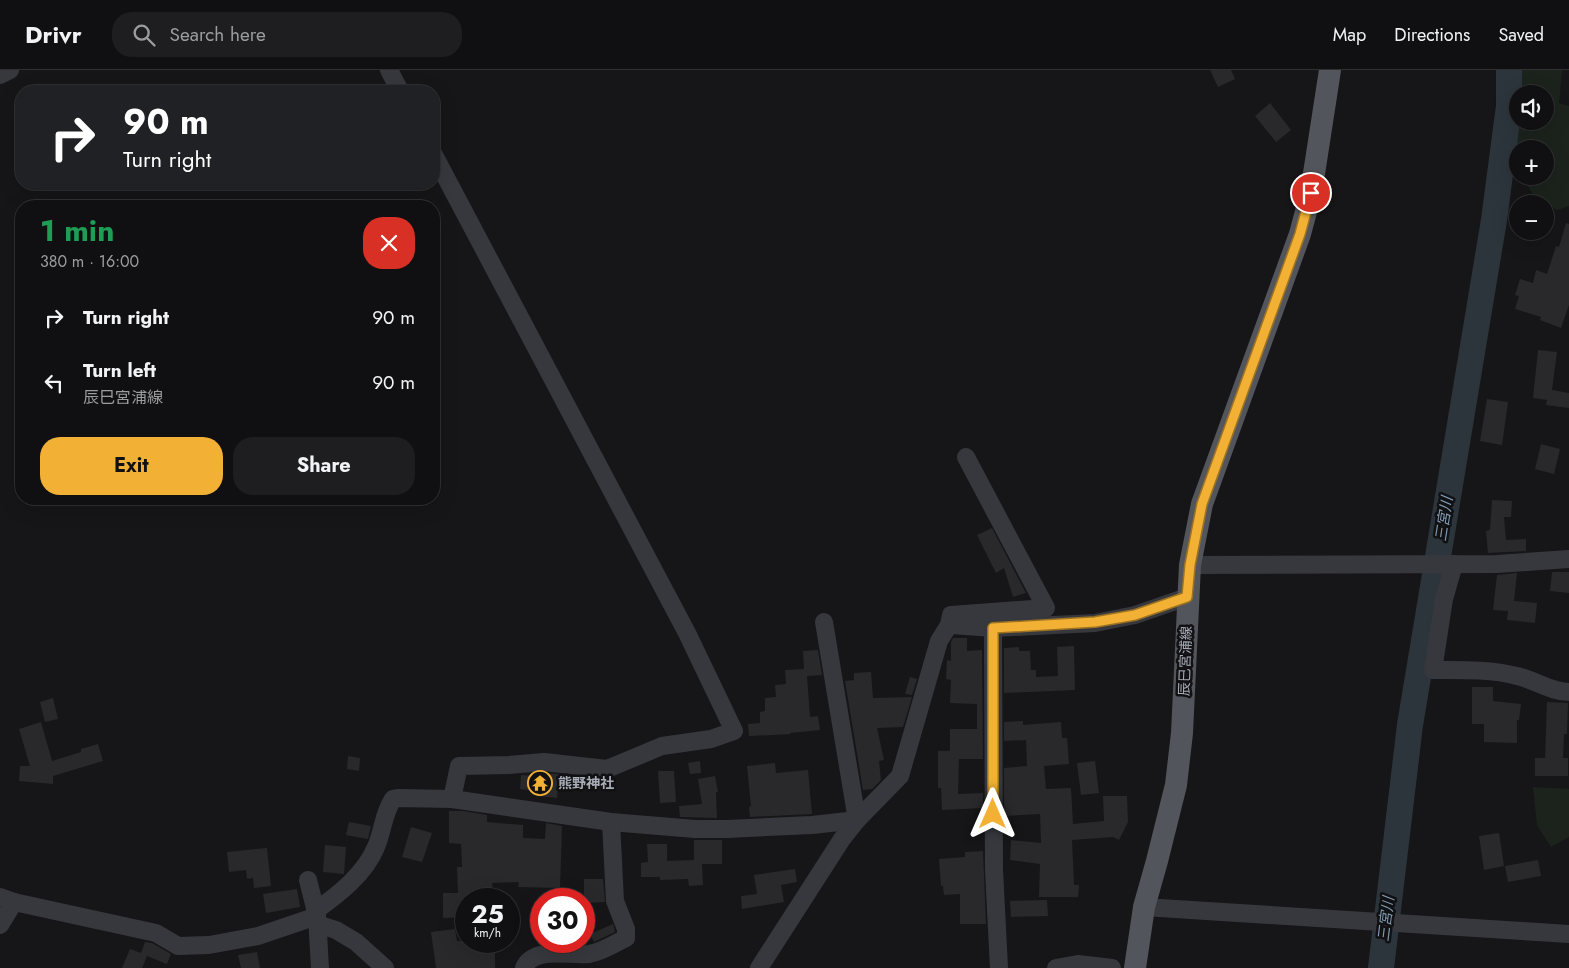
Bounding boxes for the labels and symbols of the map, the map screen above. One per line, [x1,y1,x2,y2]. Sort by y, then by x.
pin [1290,172,1332,214]
water label: 三宮川 [1430,493,1459,543]
street label: 辰巳宮浦線 [1174,626,1196,696]
temple icon: 熊野神社 [527,770,553,796]
place label: 熊野神社 [558,773,614,793]
position arrow [966,787,1018,839]
speed limit sign: 30 [530,888,595,953]
water label: 三宮川 [1372,893,1400,943]

